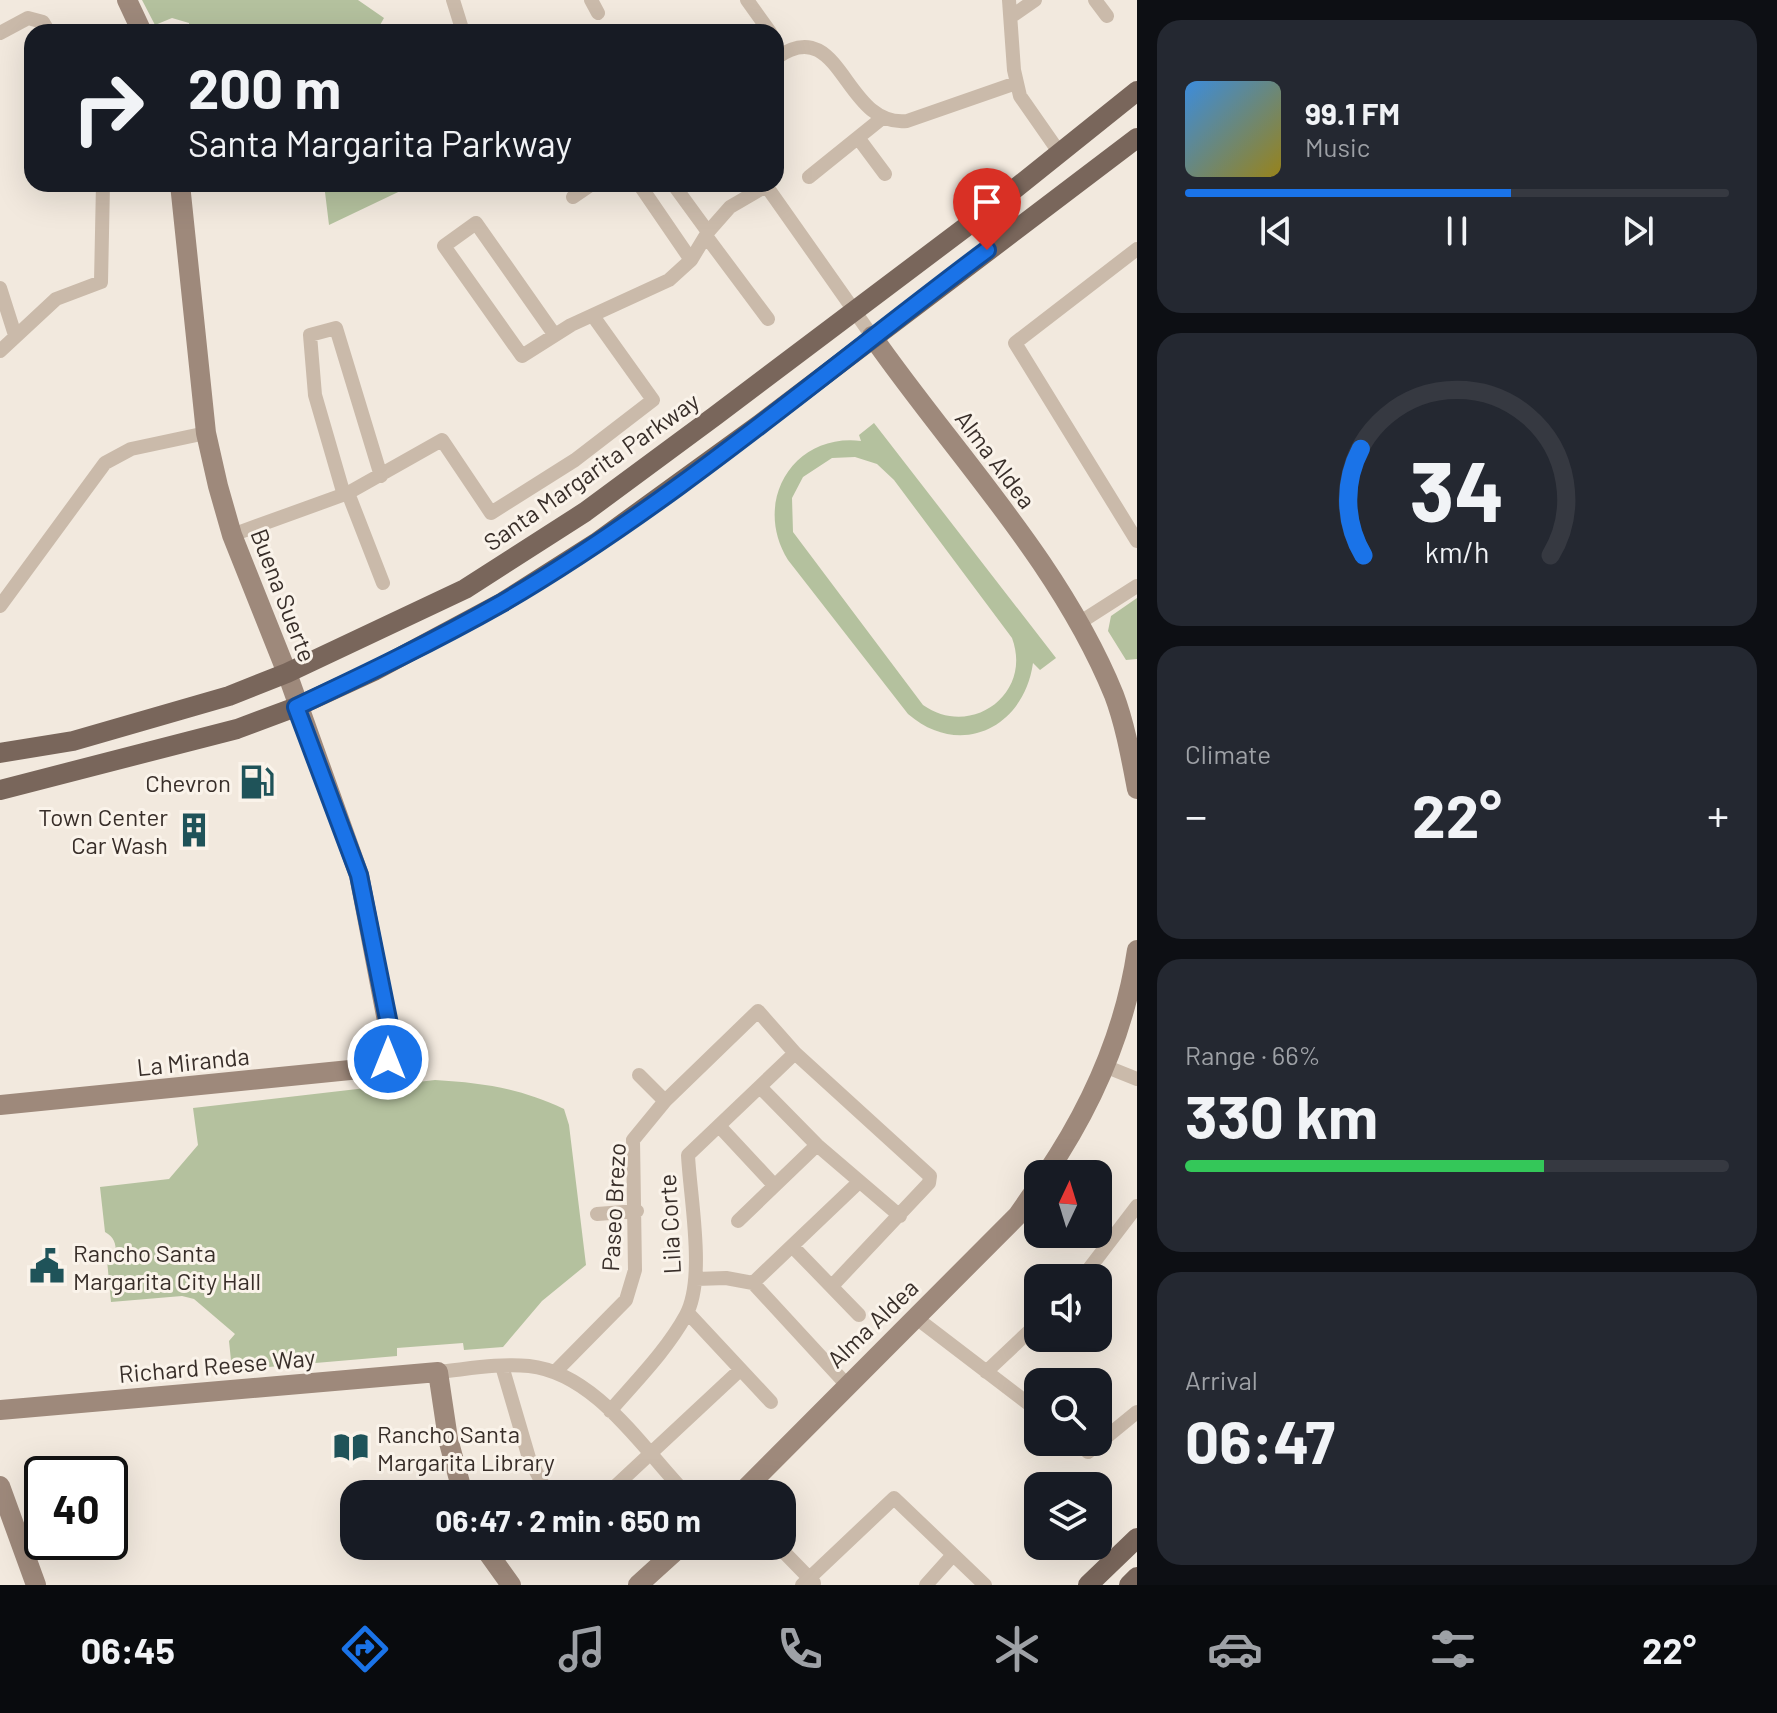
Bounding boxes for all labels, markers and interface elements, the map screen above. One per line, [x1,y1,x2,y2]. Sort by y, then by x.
text: 200 m [188,53,341,120]
icon: right [56,56,160,160]
text: 99.1 FM [1305,95,1400,131]
text: Santa Margarita Parkway [188,121,572,164]
text: Music [1305,131,1370,162]
pin [953,168,1021,250]
icon: arrive [965,180,1009,224]
icon: previous [1254,209,1298,253]
icon: pause [1435,209,1479,253]
icon: next [1616,209,1660,253]
street label: Santa Margarita Parkway [478,386,704,556]
street label: Alma Aldea [950,404,1042,514]
text: 34 [1409,438,1505,538]
street label: Buena Suerte [245,524,323,666]
text: km/h [1425,534,1489,569]
text: Climate [1185,738,1271,769]
fuel station icon: Chevron [238,763,276,801]
place label: Chevron [145,768,231,797]
text: 22° [1412,778,1502,850]
text: − [1185,788,1207,841]
text: + [1707,788,1729,841]
place label: Town Center Car Wash [38,802,168,859]
building icon: Town Center Car Wash [175,811,213,849]
position arrow [346,1017,430,1101]
text: Range · 66% [1185,1039,1321,1070]
street label: La Miranda [135,1041,251,1081]
text: 330 km [1185,1079,1378,1151]
street label: Paseo Brezo [595,1142,631,1272]
north arrow [1024,1160,1112,1248]
map controls [1024,1160,1112,1560]
street label: Lila Corte [652,1173,686,1275]
place label: Rancho Santa Margarita City Hall [73,1238,261,1295]
public building icon: Rancho Santa Margarita City Hall [28,1247,66,1285]
button: sound [1024,1264,1112,1352]
street label: Alma Aldea [821,1273,923,1373]
street label: Richard Reese Way [117,1342,317,1388]
text: Arrival [1185,1364,1258,1395]
button: search [1024,1368,1112,1456]
text: 06:47 [1185,1404,1335,1476]
place label: Rancho Santa Margarita Library [377,1419,555,1476]
library icon: Rancho Santa Margarita Library [332,1428,370,1466]
speed limit sign: 40 [24,1456,128,1560]
button: layers [1024,1472,1112,1560]
text: 06:47 · 2 min · 650 m [435,1502,701,1538]
icon: directions [337,1621,393,1677]
icon: music [554,1621,610,1677]
icon: phone [772,1621,828,1677]
icon: climate [989,1621,1045,1677]
icon: car [1207,1621,1263,1677]
icon: filters [1425,1621,1481,1677]
text: 06:45 [81,1628,175,1671]
text: 22° [1642,1628,1696,1671]

